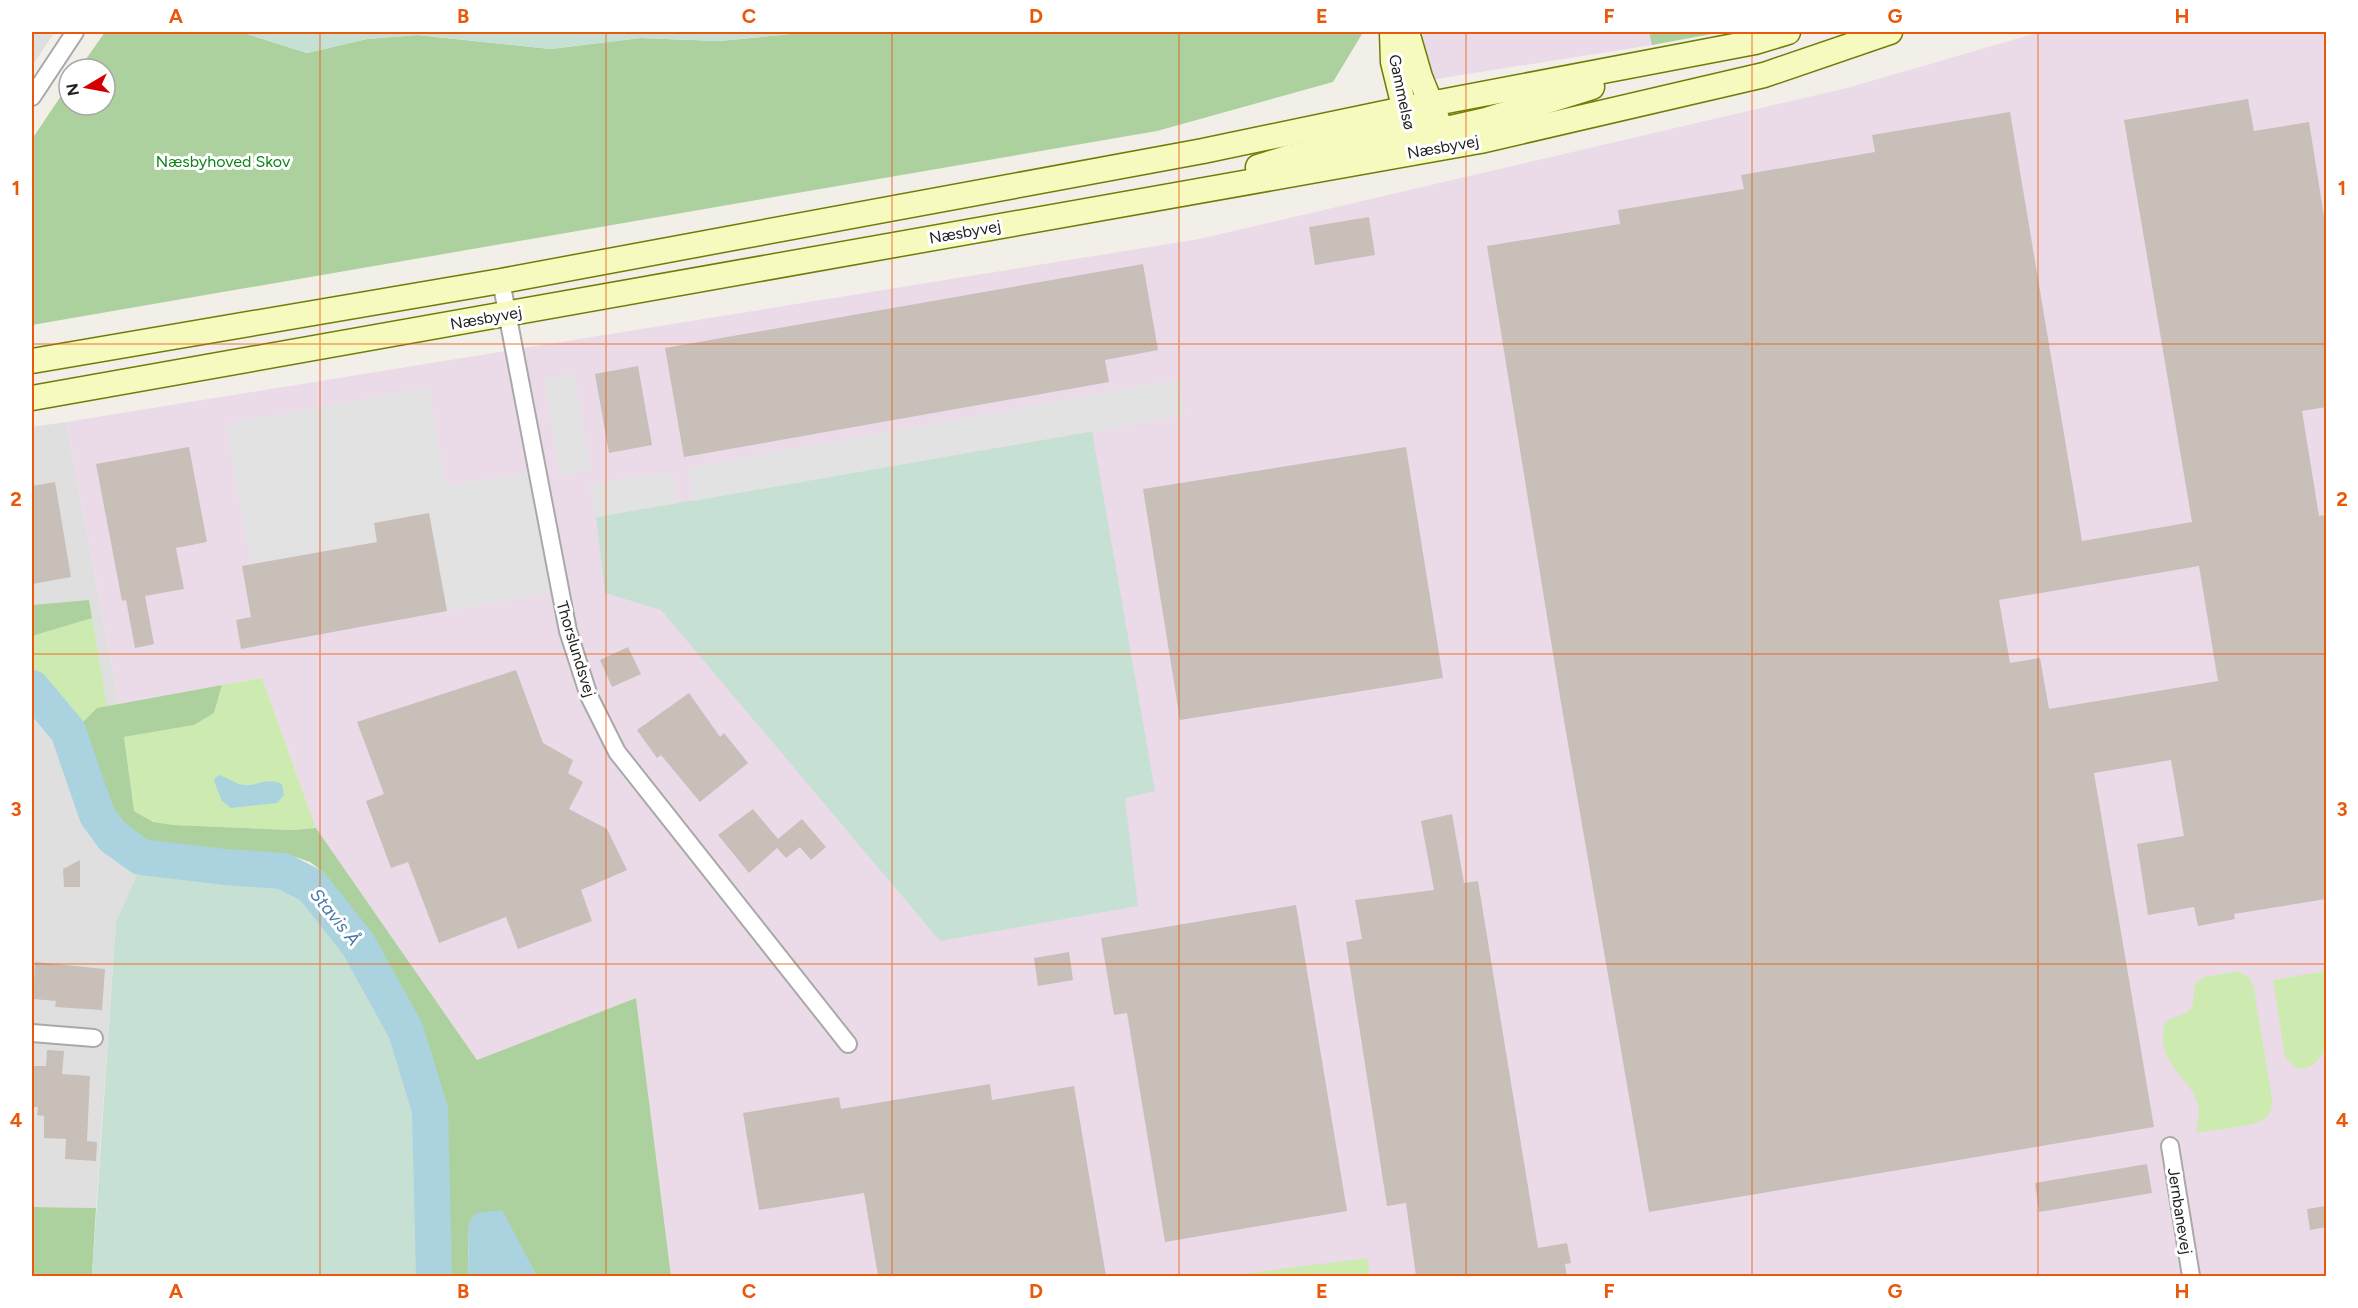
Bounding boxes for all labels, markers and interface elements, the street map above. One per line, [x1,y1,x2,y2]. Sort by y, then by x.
text: A [169,4,184,28]
text: B [457,4,469,28]
text: C [742,4,756,28]
text: D [1029,4,1043,28]
text: E [1316,4,1328,28]
text: F [1603,4,1615,28]
text: G [1888,4,1903,28]
text: H [2175,4,2190,28]
street label: Gammelsø [1385,53,1419,131]
north arrow [57,57,117,117]
text: N [62,82,83,97]
street label: Næsbyvej [1406,131,1480,163]
park label: Næsbyhoved Skov [156,152,291,171]
text: 1 [12,176,20,200]
text: 1 [2338,176,2346,200]
street label: Næsbyvej [928,216,1002,248]
street label: Næsbyvej [449,302,523,334]
text: 2 [10,487,22,511]
text: 2 [2336,487,2348,511]
street label: Thorslundsvej [552,599,600,699]
text: 3 [10,797,22,821]
text: 3 [2336,797,2348,821]
water label: Stavis Å [305,884,365,950]
text: 4 [10,1108,23,1132]
text: 4 [2336,1108,2349,1132]
street label: Jernbanevej [2164,1166,2196,1256]
text: A [169,1279,184,1303]
text: B [457,1279,469,1303]
text: C [742,1279,756,1303]
text: D [1029,1279,1043,1303]
text: E [1316,1279,1328,1303]
text: F [1603,1279,1615,1303]
text: G [1888,1279,1903,1303]
text: H [2175,1279,2190,1303]

